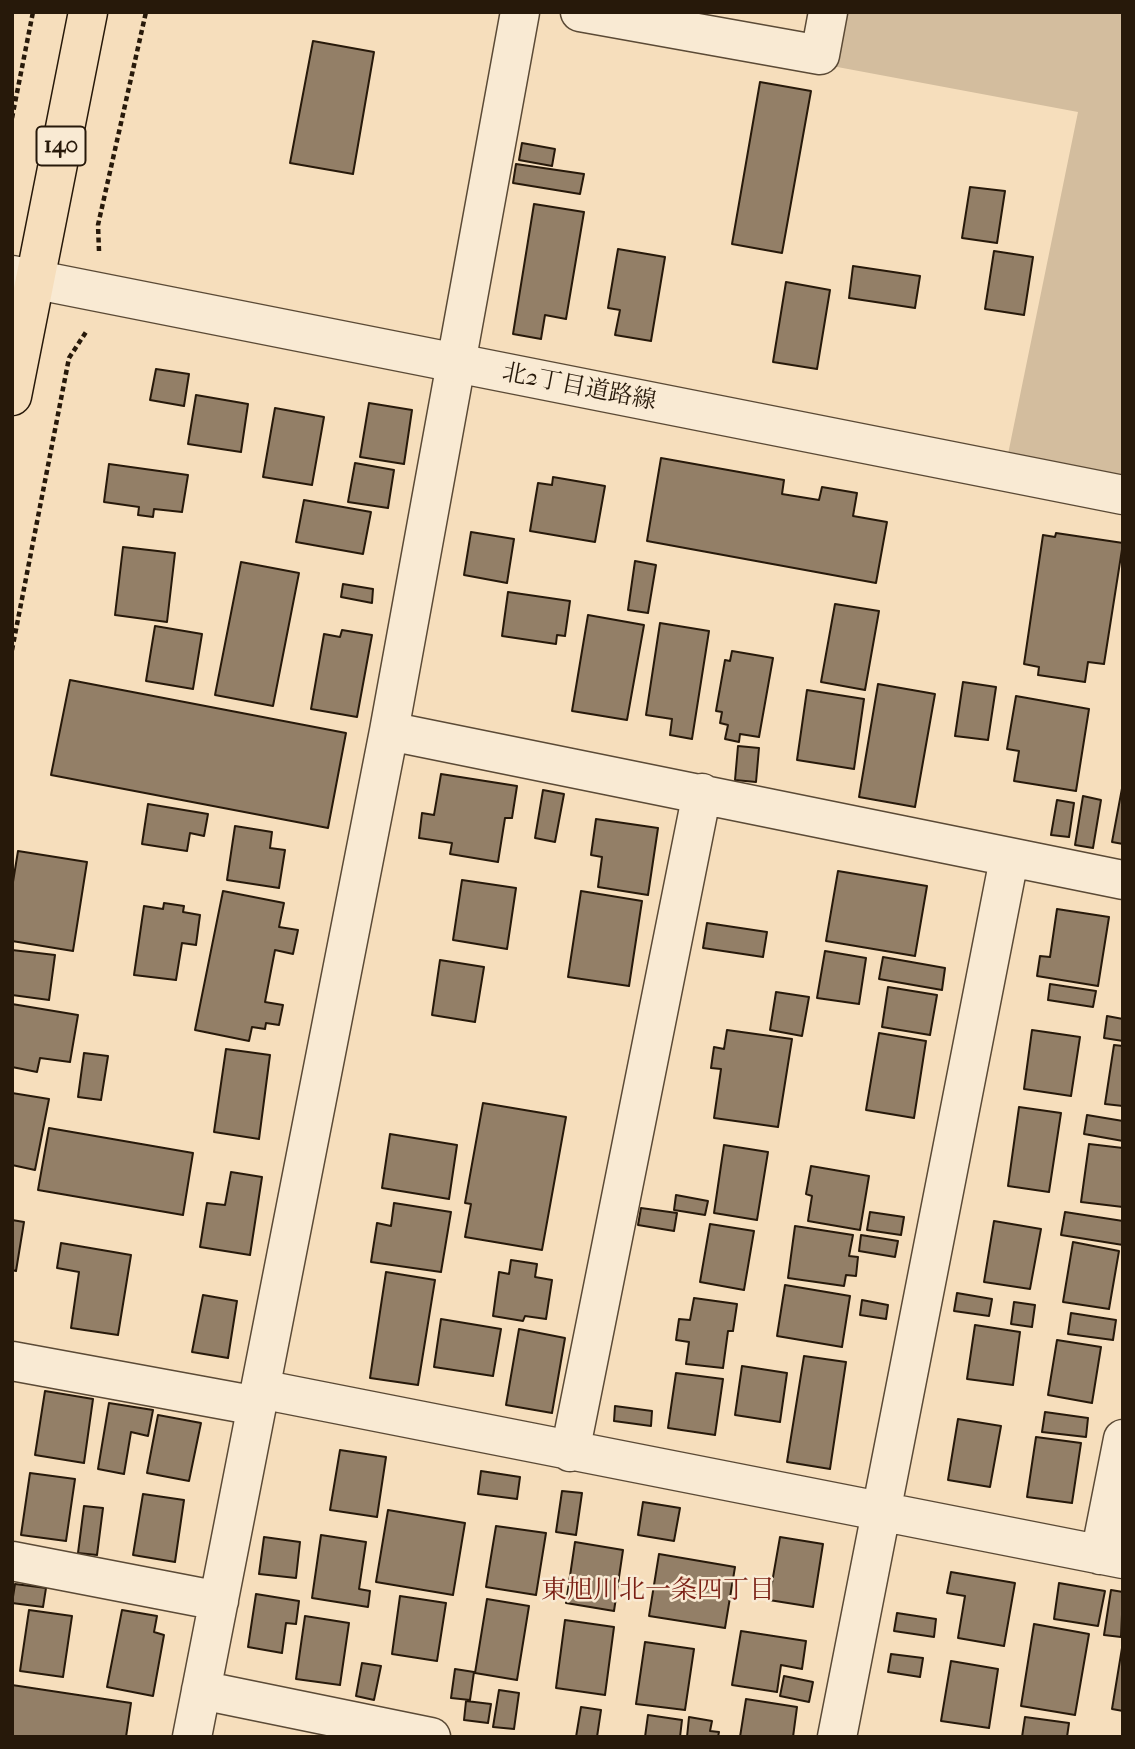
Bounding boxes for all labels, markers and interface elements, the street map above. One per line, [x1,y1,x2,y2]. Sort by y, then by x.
road number: 140 [36,127,86,166]
street label: 北2丁目道路線 [500,359,658,417]
district label: 東旭川北一条四丁目 [541,1576,775,1608]

